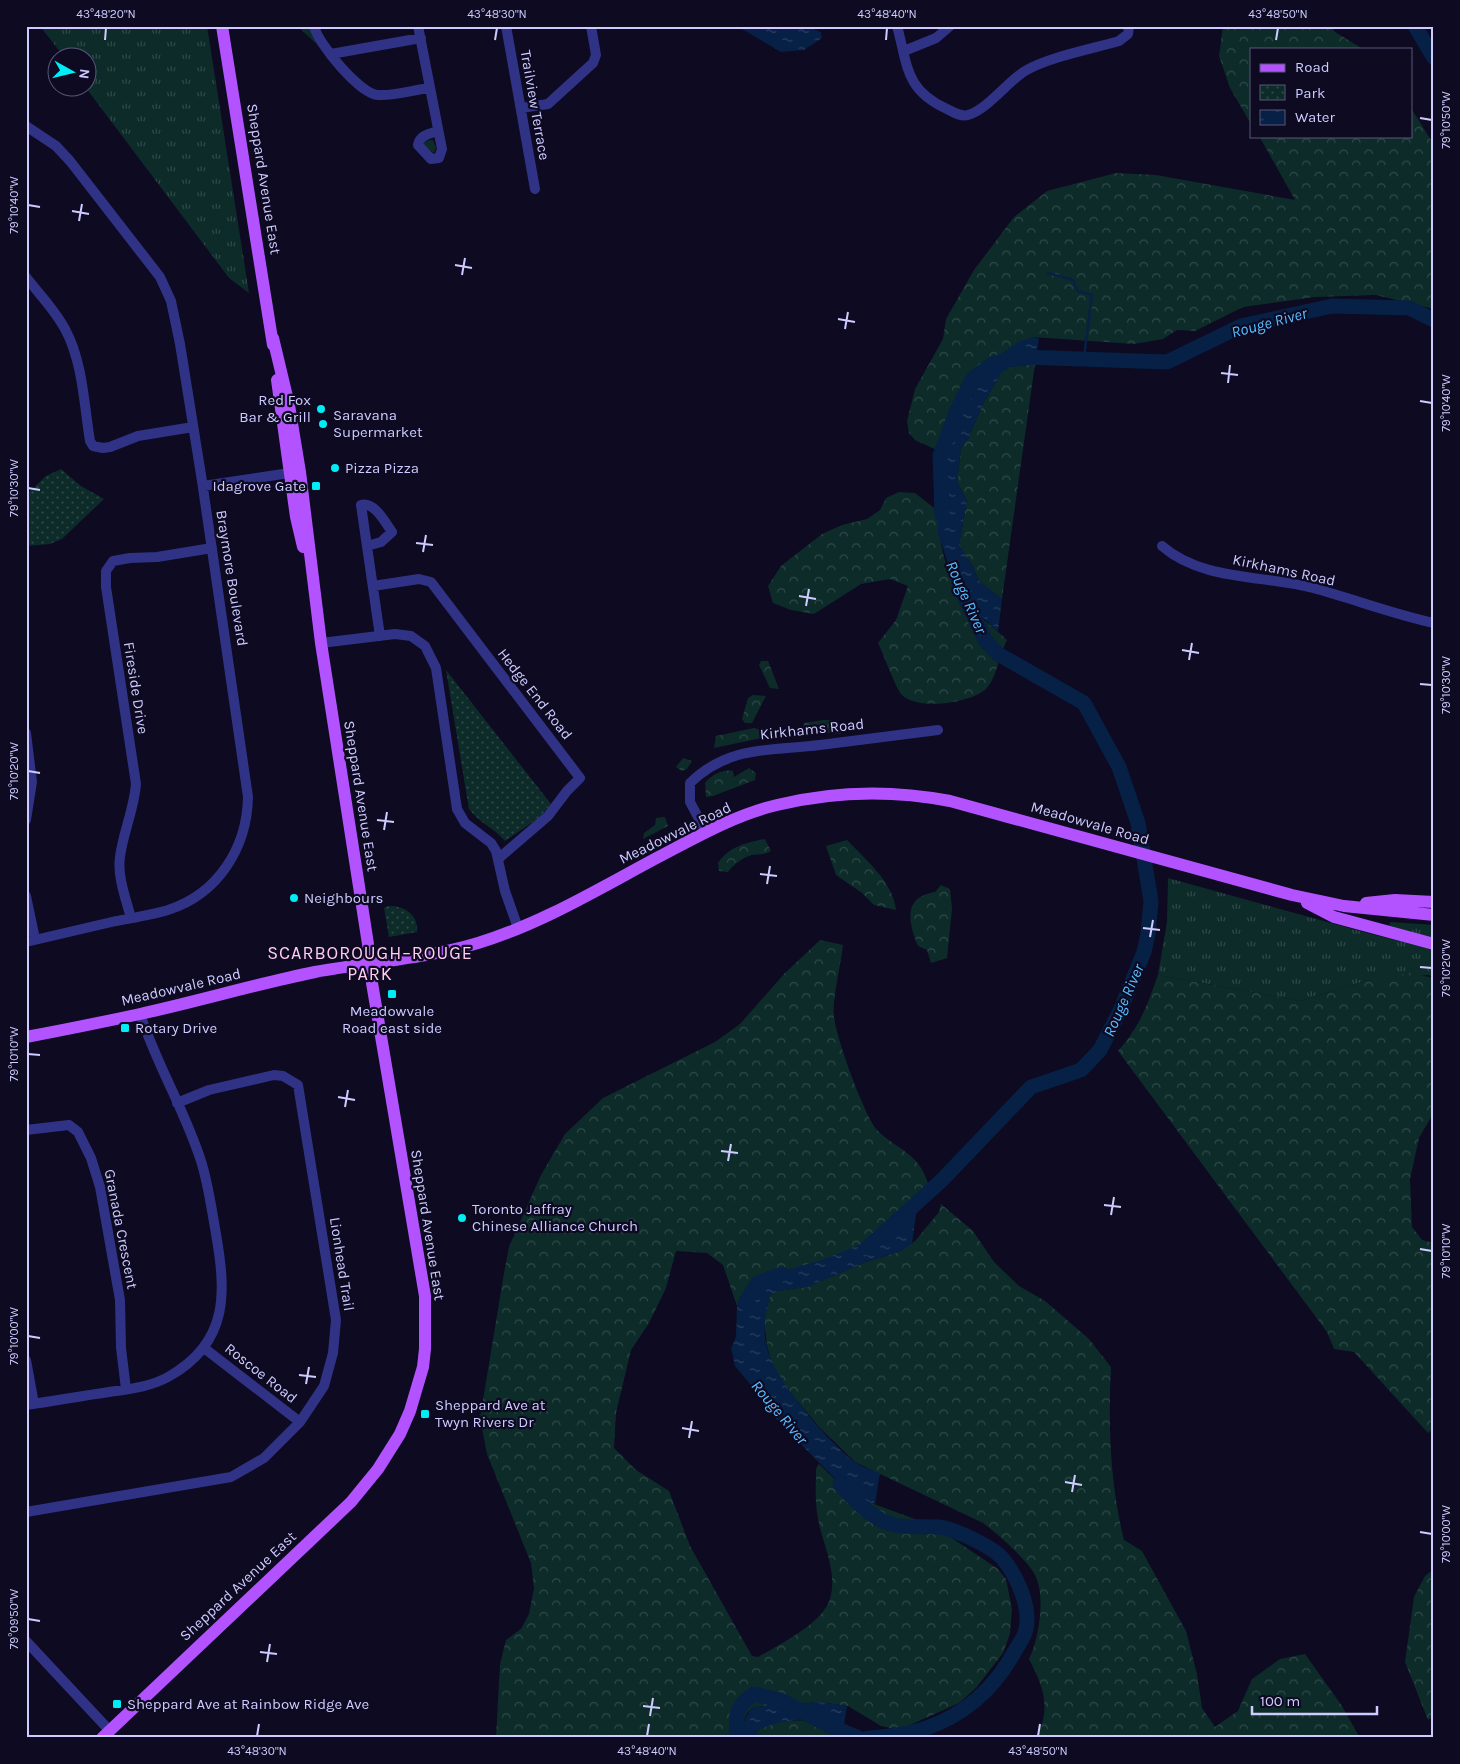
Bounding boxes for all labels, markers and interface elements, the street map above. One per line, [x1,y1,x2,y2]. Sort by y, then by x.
text: 43°48'20"N [76,7,136,21]
text: 43°48'30"N [467,7,527,21]
text: 43°48'40"N [857,7,917,21]
text: 43°48'50"N [1248,7,1308,21]
north arrow [48,48,98,98]
legend [1250,48,1412,138]
street label: Trailview Terrace [516,49,554,161]
text: Road [1295,58,1330,76]
text: N [75,68,93,80]
text: Park [1295,84,1325,102]
text: 79°10'50"W [1439,91,1453,149]
street label: Sheppard Avenue East [243,102,285,256]
text: Water [1295,108,1336,126]
text: 79°10'40"W [7,176,21,234]
water label: Rouge River [1229,303,1310,342]
text: 79°10'40"W [1439,374,1453,432]
place label: Red Fox Bar & Grill [239,391,311,426]
marker: Red Fox Bar & Grill [315,403,327,415]
place label: Saravana Supermarket [333,406,423,441]
marker: Saravana Supermarket [317,418,329,430]
text: 79°10'30"W [7,459,21,517]
place label: Pizza Pizza [345,459,419,477]
marker: Pizza Pizza [329,462,341,474]
place label: Idagrove Gate [213,477,306,495]
marker: Idagrove Gate [310,480,322,492]
street label: Braymore Boulevard [212,509,252,647]
street label: Kirkhams Road [1231,550,1337,590]
water label: Rouge River [942,558,991,637]
street label: Fireside Drive [120,641,152,735]
street label: Hedge End Road [494,645,576,743]
text: 79°10'30"W [1439,656,1453,714]
street label: Kirkhams Road [759,715,865,743]
street label: Sheppard Avenue East [340,719,382,873]
text: 79°10'20"W [7,742,21,800]
street label: Meadowvale Road [1029,797,1151,849]
street label: Meadowvale Road [616,798,734,868]
place label: Neighbours [304,889,383,907]
marker: Neighbours [288,892,300,904]
text: 79°10'20"W [1439,939,1453,997]
district label: SCARBOROUGH–ROUGE PARK [267,942,473,985]
water label: Rouge River [1099,960,1148,1040]
street label: Meadowvale Road [119,964,243,1010]
marker: Meadowvale Road east side [386,988,398,1000]
place label: Meadowvale Road east side [342,1002,442,1037]
place label: Rotary Drive [135,1019,217,1037]
marker: Rotary Drive [119,1022,131,1034]
text: 79°10'10"W [7,1026,21,1081]
street label: Sheppard Avenue East [407,1148,449,1302]
street label: Granada Crescent [101,1168,142,1291]
place label: Toronto Jaffray Chinese Alliance Church [472,1200,638,1235]
marker: Toronto Jaffray Chinese Alliance Church [456,1212,468,1224]
street label: Lionhead Trail [326,1216,358,1312]
text: 79°10'10"W [1439,1223,1453,1278]
text: 79°10'00"W [7,1307,21,1365]
street label: Roscoe Road [221,1339,301,1407]
water label: Rouge River [747,1376,812,1449]
place label: Sheppard Ave at Twyn Rivers Dr [435,1396,546,1431]
marker: Sheppard Ave at Twyn Rivers Dr [419,1408,431,1420]
text: 79°10'00"W [1439,1505,1453,1563]
street label: Sheppard Avenue East [176,1527,300,1645]
text: 79°09'50"W [7,1588,21,1649]
scale bar [1252,1684,1378,1716]
text: 100 m [1260,1692,1300,1710]
place label: Sheppard Ave at Rainbow Ridge Ave [127,1695,369,1713]
marker: Sheppard Ave at Rainbow Ridge Ave [111,1698,123,1710]
text: 43°48'30"N [227,1744,287,1758]
text: 43°48'40"N [617,1744,677,1758]
text: 43°48'50"N [1008,1744,1068,1758]

